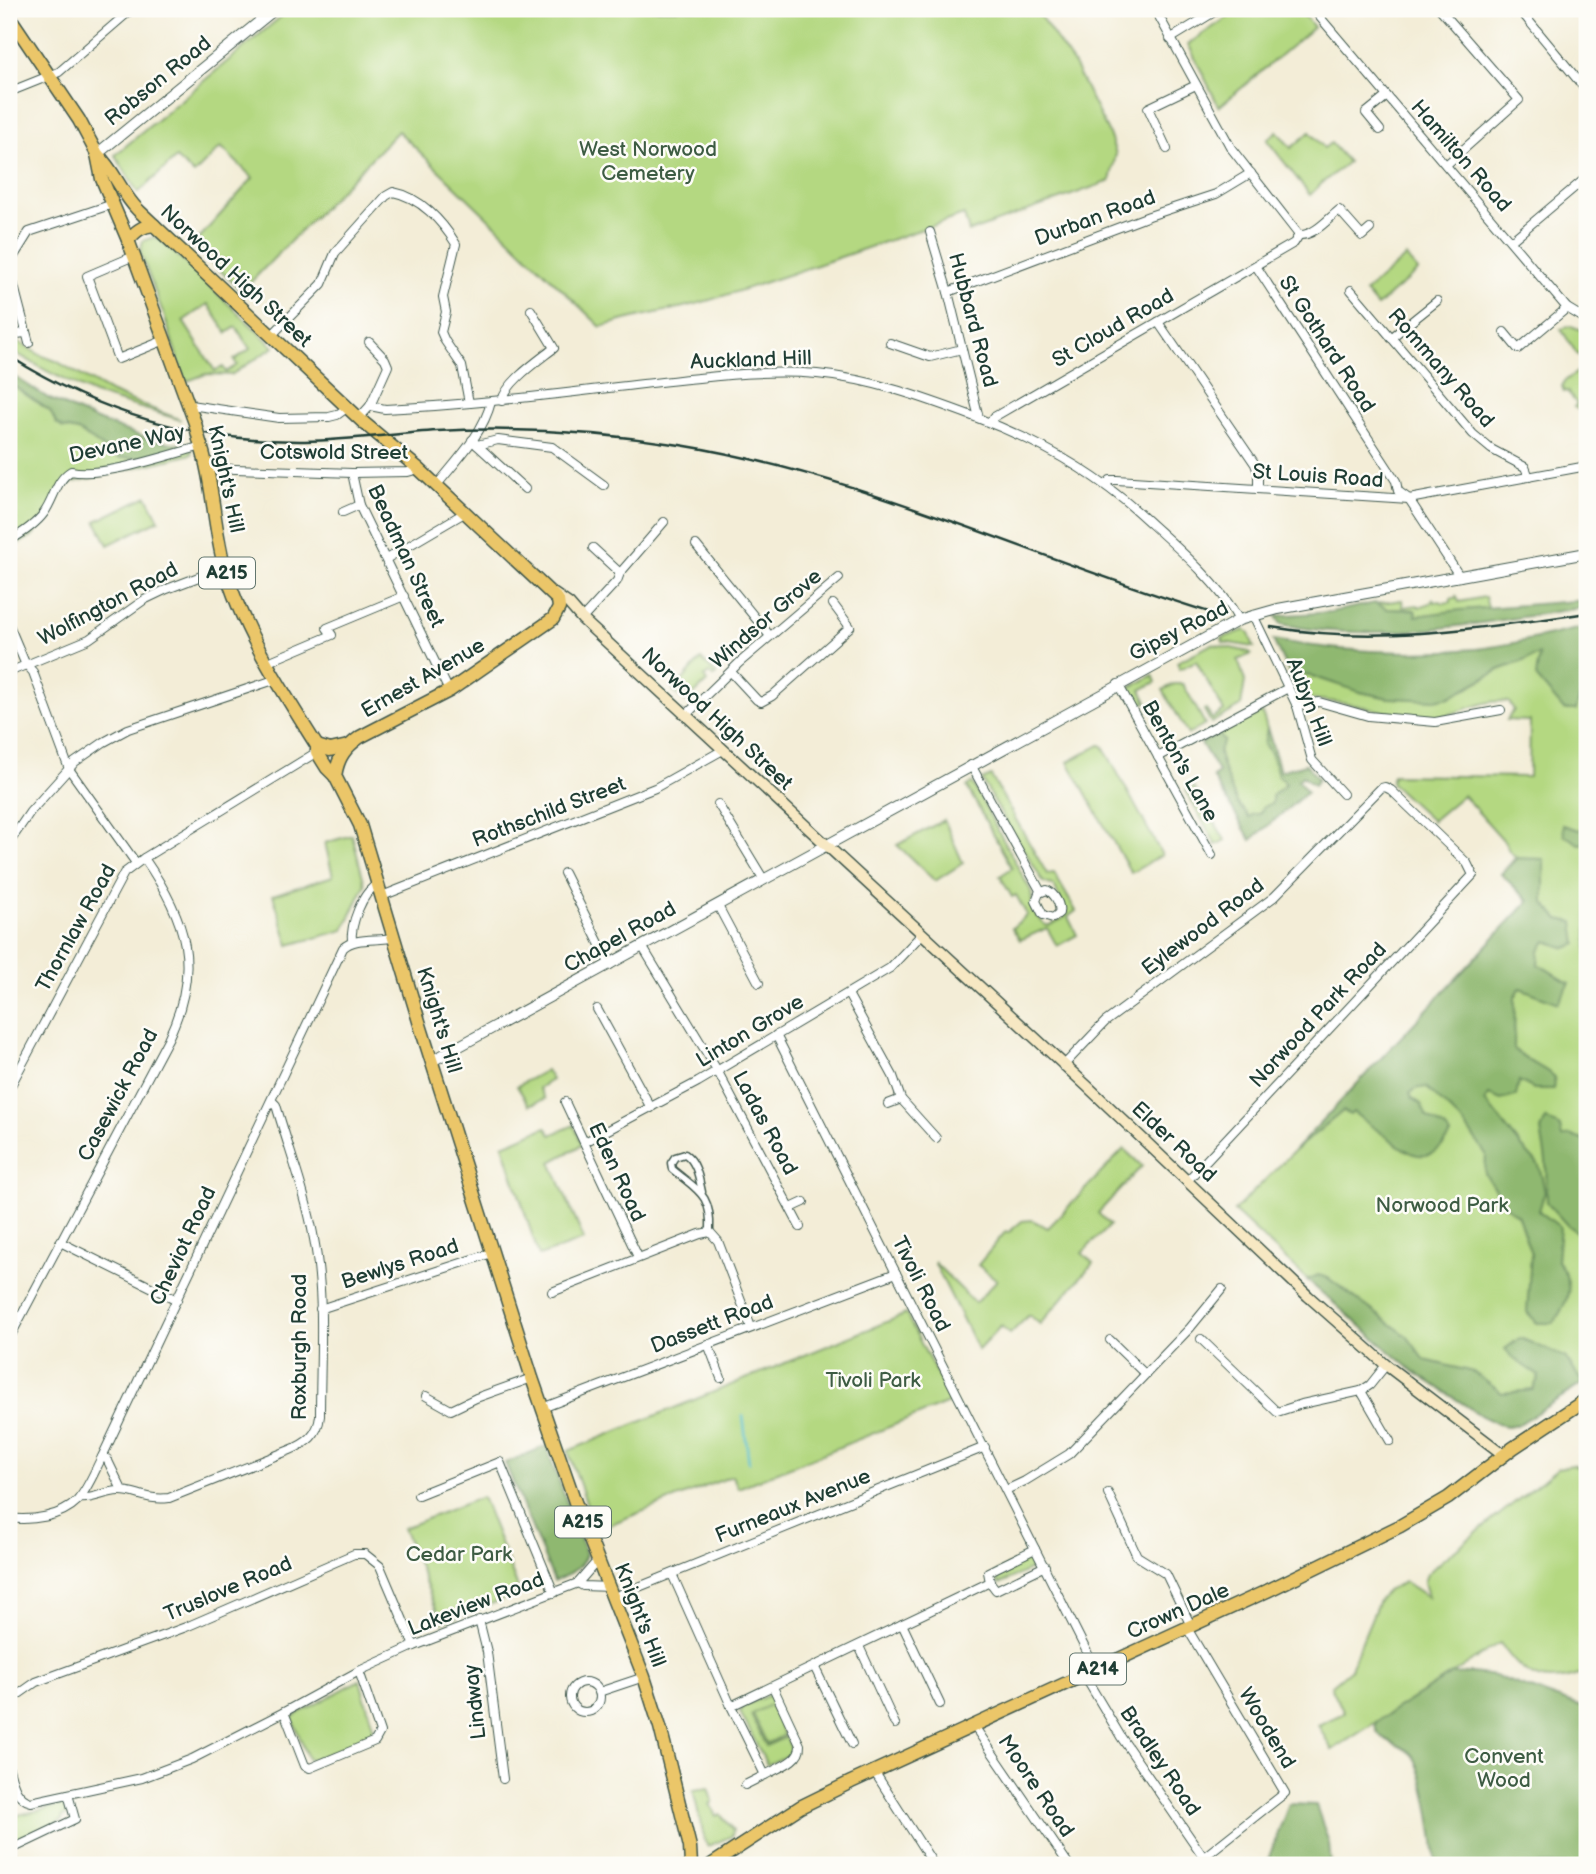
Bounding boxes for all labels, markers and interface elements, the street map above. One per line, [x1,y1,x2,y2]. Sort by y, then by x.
street label: Robson Road [100,31,216,131]
street label: Hamilton Road [1406,95,1516,217]
park label: West Norwood Cemetery [579,137,717,186]
street label: Durban Road [1031,185,1159,251]
street label: Norwood High Street [155,199,317,353]
street label: Hubbard Road [943,250,1003,390]
street label: St Gothard Road [1274,271,1380,417]
street label: St Cloud Road [1048,283,1178,373]
street label: Rommany Road [1382,303,1500,433]
street label: Auckland Hill [690,345,812,375]
street label: Devane Way [67,419,188,468]
street label: Knight's Hill [202,423,250,535]
street label: Cotswold Street [260,440,409,465]
street label: St Louis Road [1252,459,1384,493]
street label: Beadman Street [362,481,450,632]
street label: Wolfington Road [34,557,182,651]
road number: A215 [199,558,255,588]
street label: Windsor Grove [705,564,827,674]
street label: Gipsy Road [1125,595,1233,667]
street label: Ernest Avenue [357,632,489,724]
street label: Norwood High Street [636,642,798,796]
street label: Aubyn Hill [1281,654,1337,750]
street label: Benton's Lane [1136,696,1224,826]
street label: Rothschild Street [469,771,630,853]
street label: Thornlaw Road [31,860,121,996]
street label: Eylewood Road [1137,873,1269,981]
street label: Chapel Road [560,896,680,978]
street label: Norwood Park Road [1244,937,1392,1093]
street label: Knight's Hill [411,964,467,1076]
street label: Linton Grove [692,989,808,1073]
street label: Casewick Road [73,1024,163,1166]
street label: Ladas Road [727,1067,803,1179]
street label: Elder Road [1126,1096,1222,1188]
street label: Eden Road [583,1118,651,1226]
street label: Cheviot Road [145,1183,221,1309]
park label: Norwood Park [1376,1193,1509,1218]
street label: Tivoli Road [886,1232,956,1336]
street label: Bewlys Road [338,1233,462,1295]
street label: Roxburgh Road [287,1274,312,1420]
street label: Dassett Road [647,1289,777,1359]
park label: Tivoli Park [825,1368,921,1393]
street label: Furneaux Avenue [712,1463,874,1549]
road number: A215 [555,1506,611,1538]
park label: Cedar Park [406,1542,513,1567]
street label: Truslove Road [160,1551,296,1627]
street label: Knight's Hill [609,1559,671,1671]
street label: Lakeview Road [404,1567,548,1641]
street label: Crown Dale [1123,1577,1233,1645]
road number: A214 [1070,1653,1126,1684]
street label: Lindway [459,1663,491,1741]
street label: Woodend [1233,1683,1301,1773]
street label: Bradley Road [1114,1701,1206,1821]
street label: Moore Road [993,1730,1079,1842]
park label: Convent Wood [1464,1744,1544,1793]

